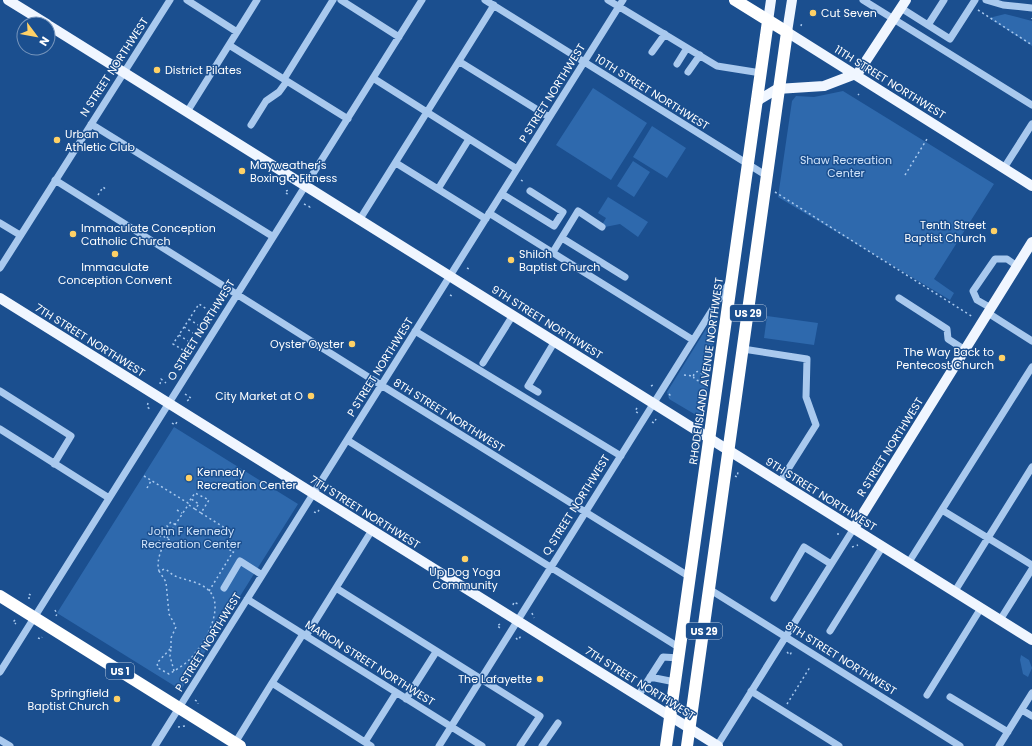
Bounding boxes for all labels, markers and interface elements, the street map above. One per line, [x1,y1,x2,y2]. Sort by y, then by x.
place label: Cut Seven [821,5,877,21]
marker: Cut Seven [808,8,818,18]
street label: N STREET NORTHWEST [76,14,152,120]
north arrow [16,16,56,56]
text: N [36,34,53,49]
street label: P STREET NORTHWEST [515,40,589,146]
street label: 11TH STREET NORTHWEST [831,41,949,123]
street label: 10TH STREET NORTHWEST [592,50,712,134]
place label: District Pilates [165,62,242,78]
marker: District Pilates [152,65,162,75]
place label: Urban Athletic Club [65,126,135,155]
marker: Urban Athletic Club [52,135,62,145]
park label: Shaw Recreation Center [800,152,892,181]
place label: Mayweather’s Boxing + Fitness [250,157,337,186]
marker: Mayweather’s Boxing + Fitness [237,166,247,176]
place label: Tenth Street Baptist Church [905,217,986,246]
place label: Immaculate Conception Catholic Church [81,220,216,249]
marker: Tenth Street Baptist Church [989,226,999,236]
marker: Immaculate Conception Catholic Church [68,229,78,239]
place label: Shiloh Baptist Church [519,246,600,275]
marker: Immaculate Conception Convent [110,249,120,259]
marker: Shiloh Baptist Church [506,255,516,265]
place label: Immaculate Conception Convent [58,259,172,288]
street label: O STREET NORTHWEST [163,276,239,384]
street label: RHODE ISLAND AVENUE NORTHWEST [685,276,727,466]
street label: 9TH STREET NORTHWEST [488,281,606,363]
street label: 7TH STREET NORTHWEST [32,300,148,381]
road number: US 29 [730,305,766,321]
street label: P STREET NORTHWEST [343,314,417,420]
place label: Oyster Oyster [270,336,344,352]
marker: Oyster Oyster [347,339,357,349]
place label: The Way Back to Pentecost Church [896,344,994,373]
marker: The Way Back to Pentecost Church [997,353,1007,363]
street label: 8TH STREET NORTHWEST [390,374,508,456]
place label: City Market at O [215,388,303,404]
marker: City Market at O [306,391,316,401]
street label: R STREET NORTHWEST [853,394,927,500]
street label: Q STREET NORTHWEST [538,451,614,559]
street label: 9TH STREET NORTHWEST [762,453,880,535]
place label: Kennedy Recreation Center [197,464,297,493]
street label: 7TH STREET NORTHWEST [307,472,423,553]
marker: Kennedy Recreation Center [184,473,194,483]
park label: John F Kennedy Recreation Center [141,523,241,552]
marker: Up Dog Yoga Community [460,554,470,564]
place label: Up Dog Yoga Community [429,564,501,593]
street label: P STREET NORTHWEST [171,589,245,695]
street label: MARION STREET NORTHWEST [302,616,438,710]
street label: 8TH STREET NORTHWEST [782,617,900,699]
road number: US 29 [686,623,722,639]
street label: 7TH STREET NORTHWEST [582,643,698,724]
road number: US 1 [106,663,134,679]
place label: The Lafayette [458,671,532,687]
marker: The Lafayette [535,674,545,684]
place label: Springfield Baptist Church [28,685,109,714]
marker: Springfield Baptist Church [112,694,122,704]

